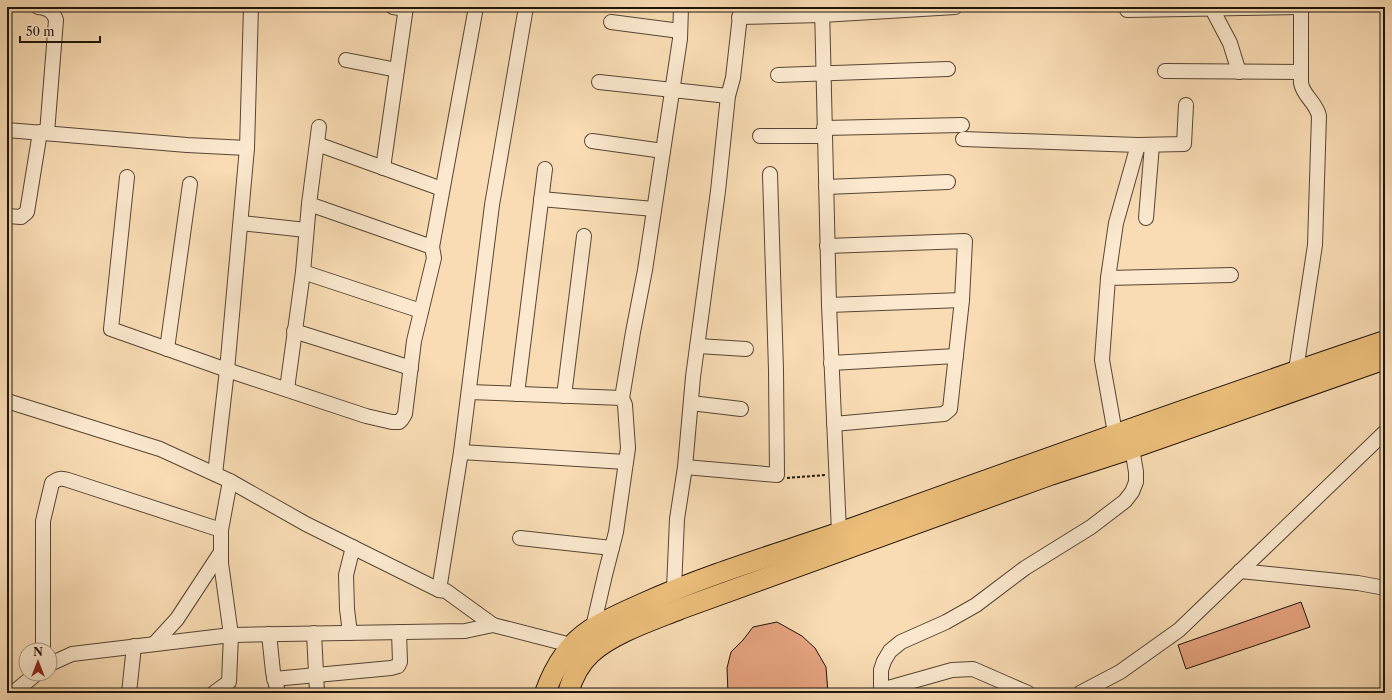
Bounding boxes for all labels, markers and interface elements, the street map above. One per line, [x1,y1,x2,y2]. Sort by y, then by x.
scale bar [20,18,100,44]
text: 50 m [26,24,55,39]
north arrow [18,642,58,682]
text: N [33,645,43,659]

